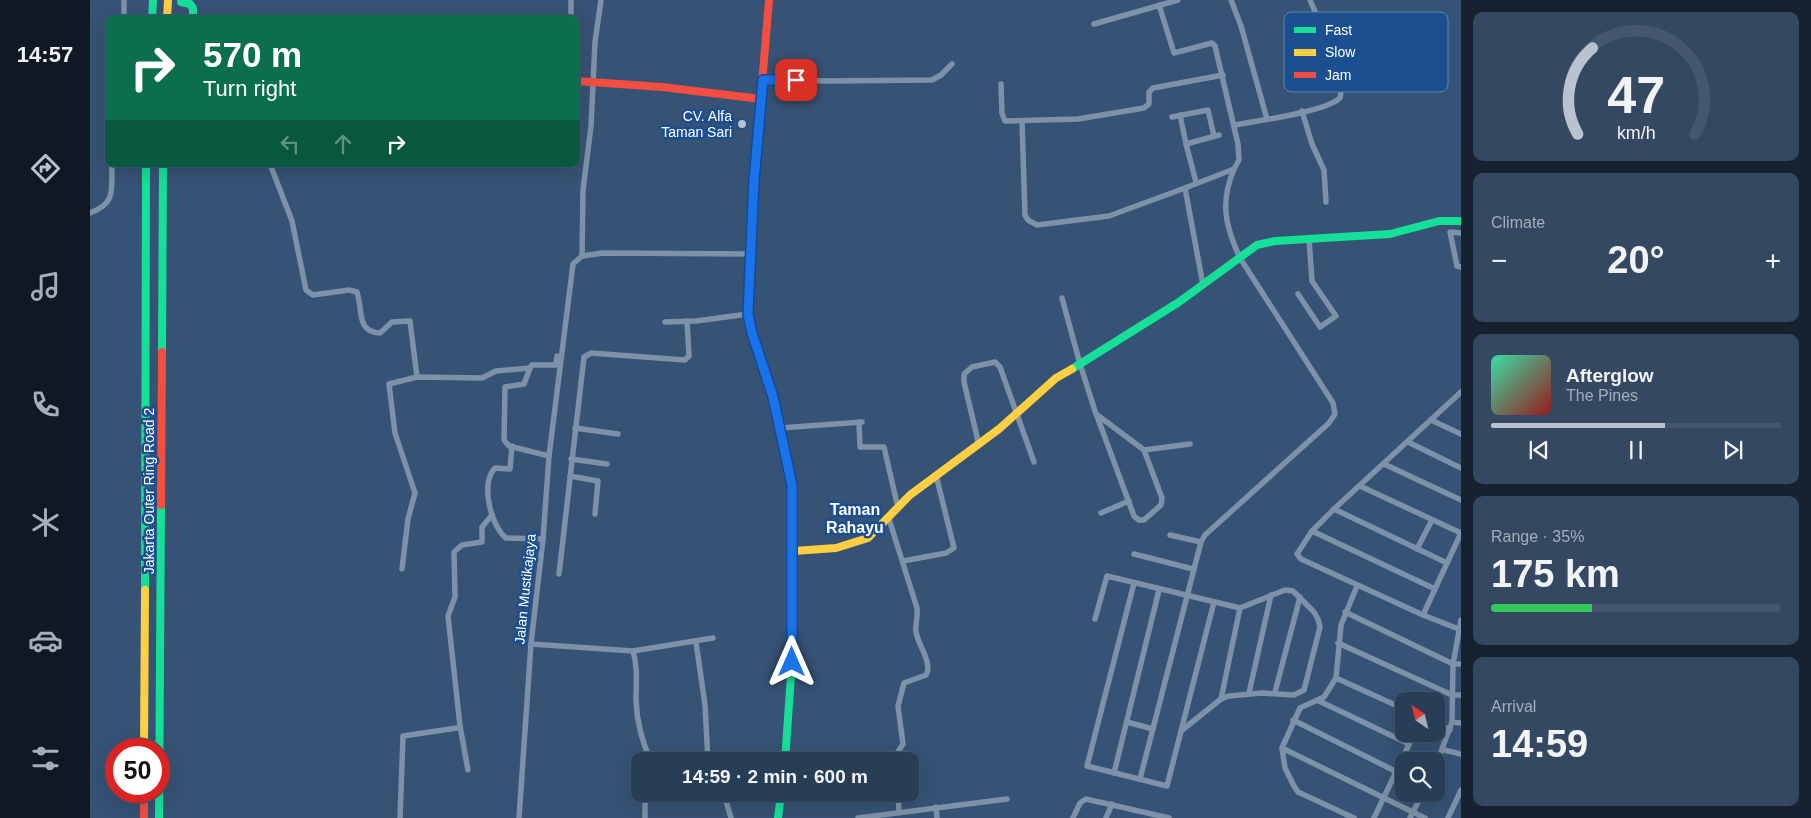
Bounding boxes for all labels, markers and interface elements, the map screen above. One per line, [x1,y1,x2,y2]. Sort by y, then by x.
legend [1284,12,1448,92]
text: Fast [1325,22,1352,38]
icon: right [120,35,185,100]
text: 570 m [203,35,302,74]
text: 14:57 [17,42,73,67]
text: Slow [1325,44,1356,60]
pin [775,59,817,101]
icon: arrive [782,66,810,94]
text: 47 [1607,66,1665,124]
text: Jam [1325,67,1351,83]
text: Turn right [203,76,296,101]
place label: CV. Alfa Taman Sari [661,108,732,140]
marker: CV. Alfa Taman Sari [736,118,748,130]
text: km/h [1617,123,1655,143]
icon: left [276,130,304,158]
icon: ahead [329,130,357,158]
icon: right [382,130,410,158]
icon: directions [28,151,63,186]
text: Climate [1491,214,1545,231]
text: 20° [1607,239,1665,281]
text: − [1491,245,1507,276]
text: + [1765,245,1781,276]
icon: music [28,269,63,304]
text: Afterglow [1566,365,1654,386]
icon: phone [28,387,63,422]
text: The Pines [1566,387,1638,404]
street label: Jakarta Outer Ring Road 2 [141,408,157,574]
icon: previous [1525,436,1553,464]
icon: pause [1622,436,1650,464]
icon: next [1719,436,1747,464]
district label: Taman Rahayu [826,501,884,536]
icon: climate [28,505,63,540]
text: Range · 35% [1491,528,1584,545]
street label: Jalan Mustikajaya [511,533,539,645]
text: 175 km [1491,553,1620,595]
icon: car [28,623,63,658]
position arrow [765,635,817,687]
north arrow [1395,692,1445,742]
map controls [1395,692,1445,802]
text: Arrival [1491,698,1536,715]
text: 14:59 [1491,723,1588,765]
speed limit sign: 50 [105,738,170,803]
icon: filters [28,741,63,776]
button: search [1395,752,1445,802]
text: 14:59 · 2 min · 600 m [682,766,868,787]

